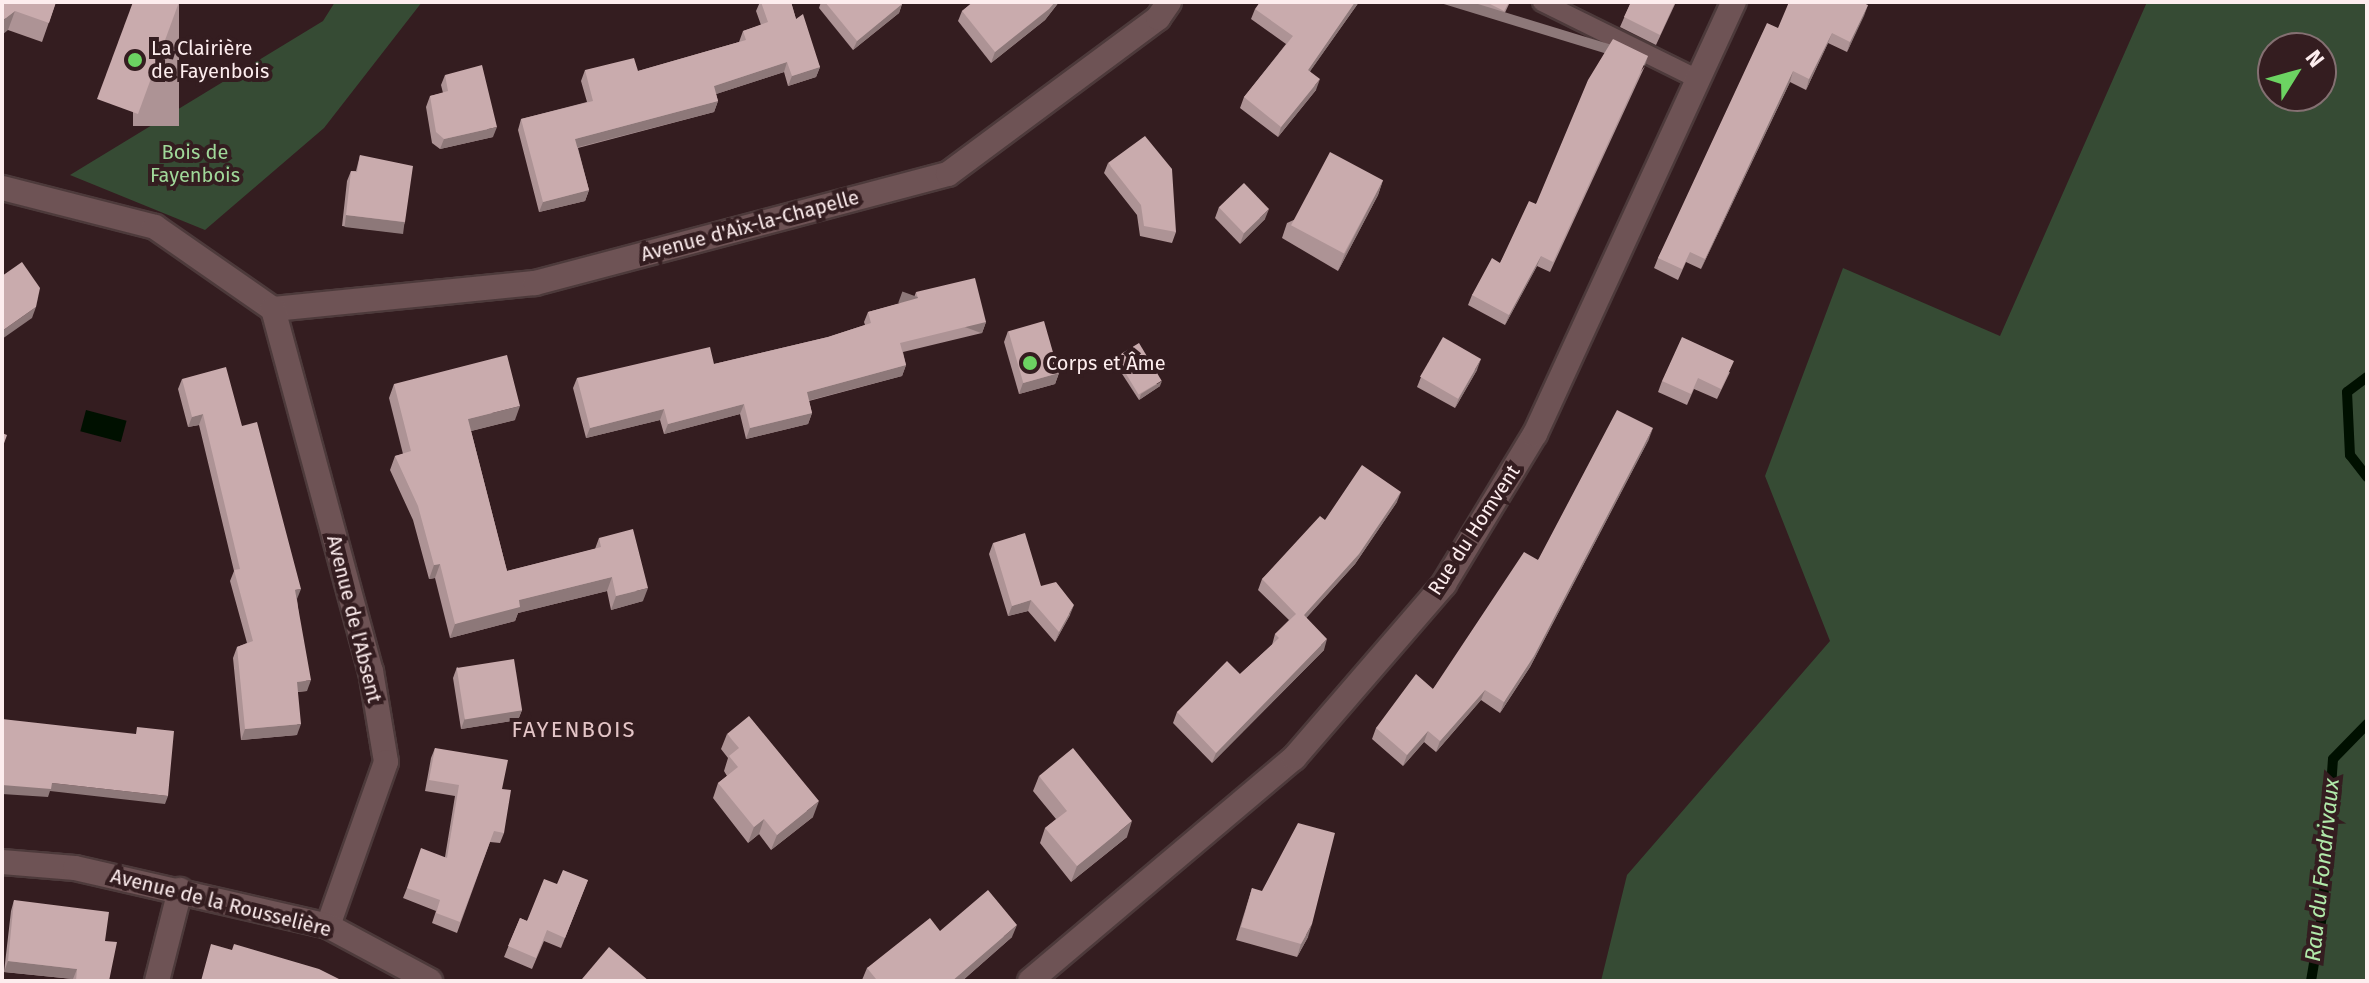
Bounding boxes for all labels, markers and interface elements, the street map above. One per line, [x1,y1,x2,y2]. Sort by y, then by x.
north arrow [2257,32,2337,112]
place label: La Clairière de Fayenbois [151,36,269,83]
text: N [2300,45,2330,72]
marker: La Clairière de Fayenbois [126,51,144,69]
park label: Bois de Fayenbois [150,141,240,188]
street label: Avenue d'Aix-la-Chapelle [638,185,862,267]
place label: Corps et Âme [1046,351,1166,375]
marker: Corps et Âme [1021,354,1039,372]
street label: Rue du Homvent [1423,460,1525,600]
street label: Avenue de l'Absent [322,533,386,705]
district label: FAYENBOIS [511,717,637,743]
water label: Rau du Fondrivaux [2299,777,2345,963]
street label: Avenue de la Rousselière [108,864,334,942]

